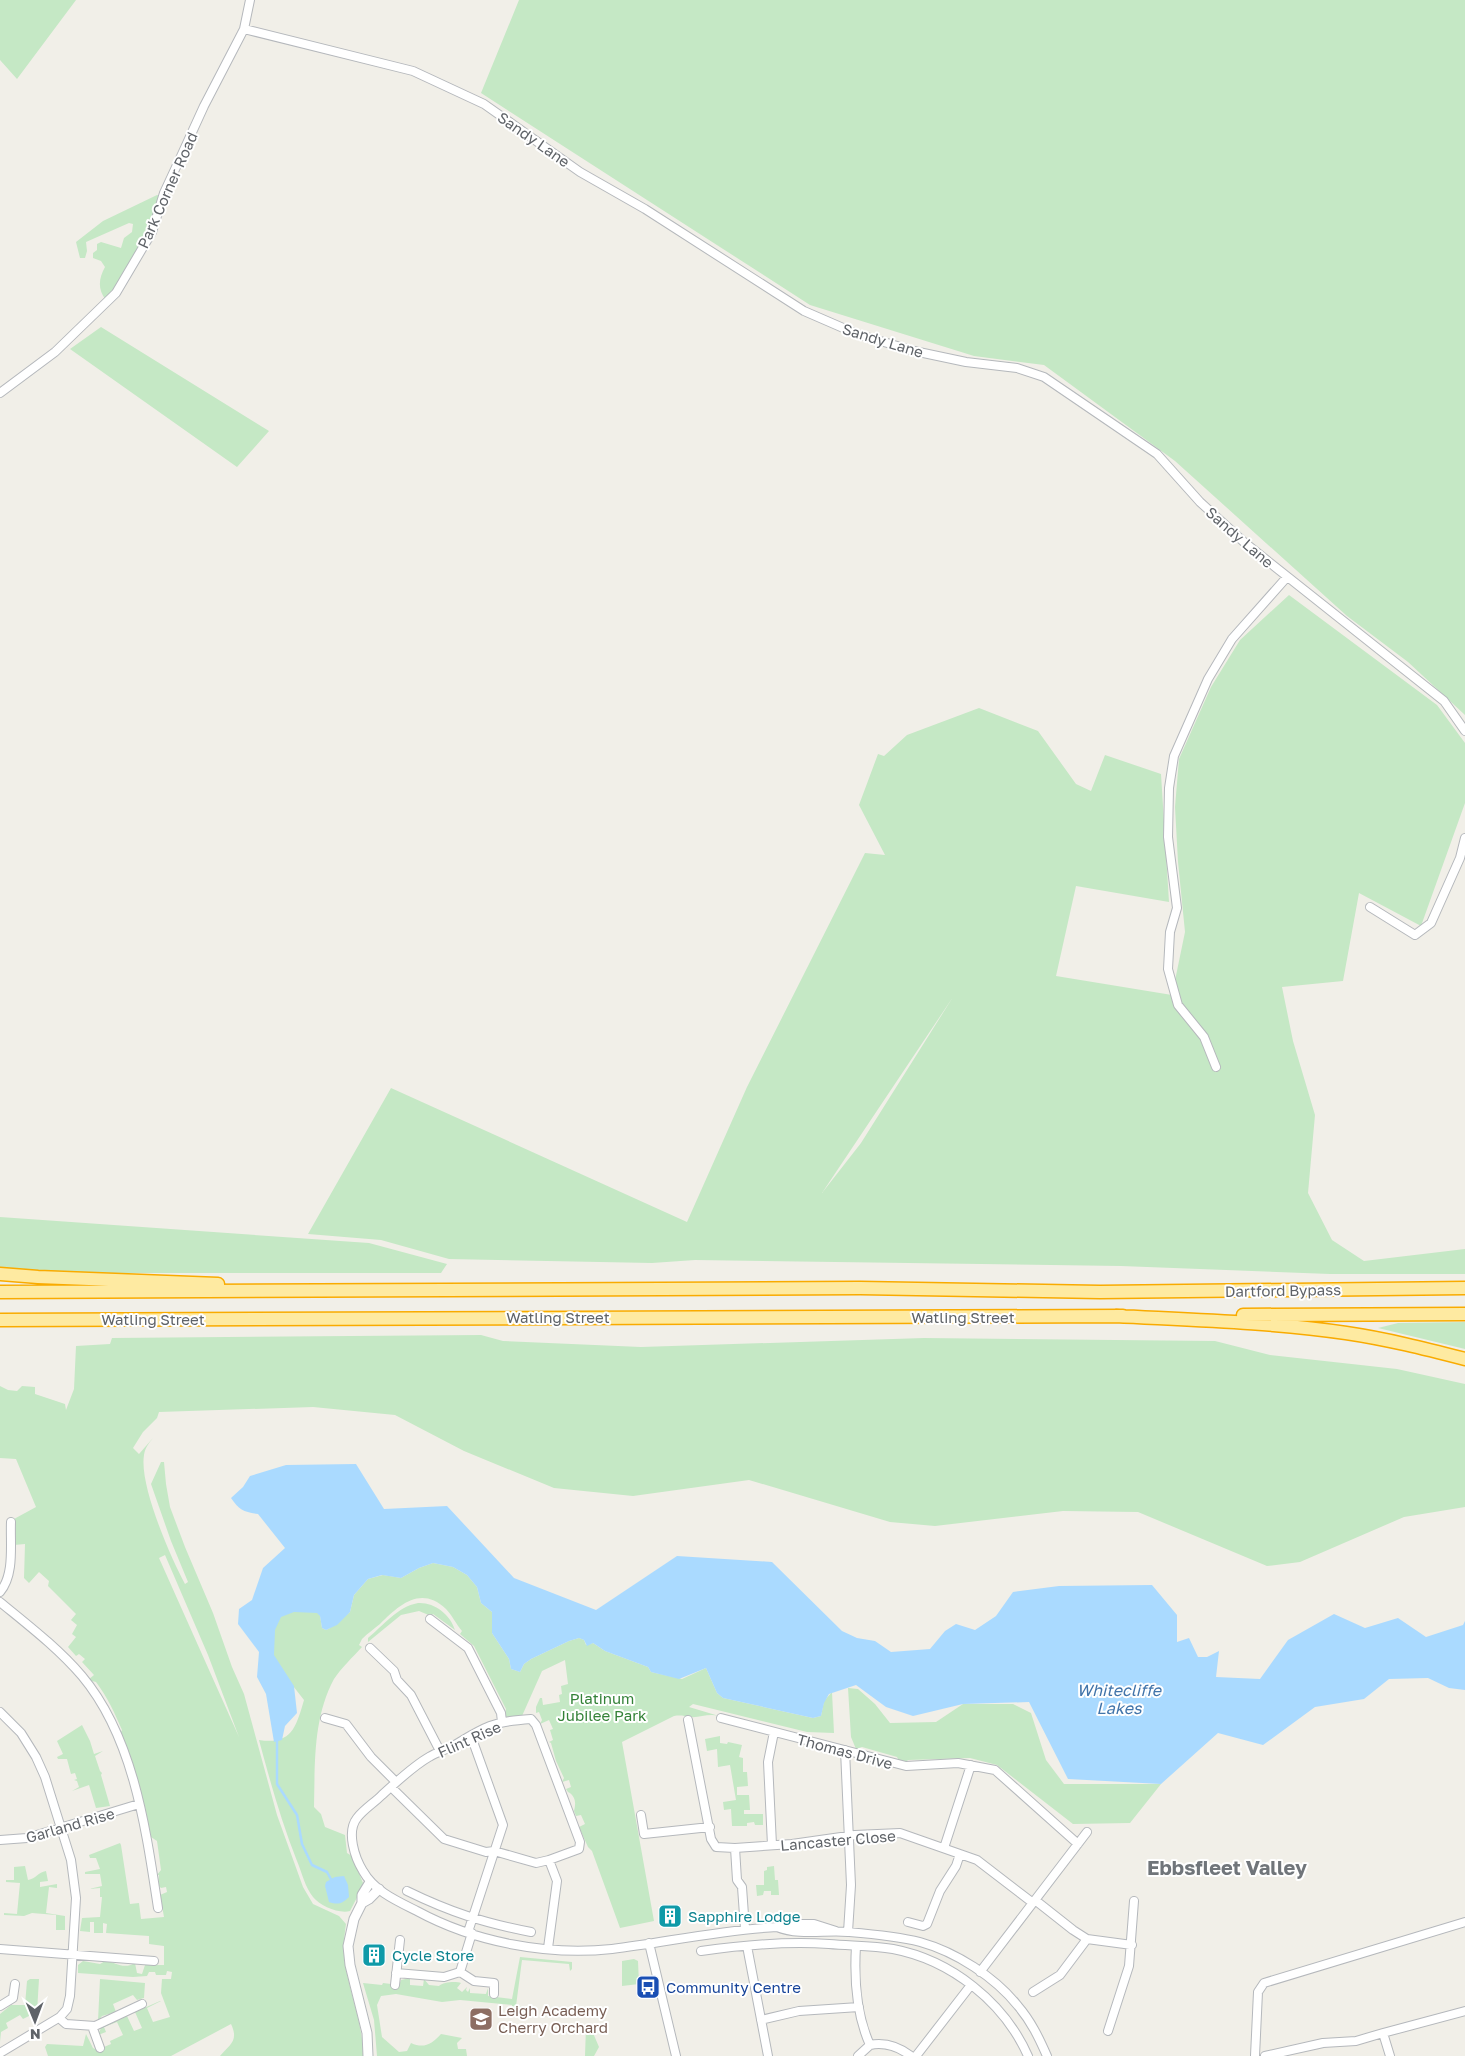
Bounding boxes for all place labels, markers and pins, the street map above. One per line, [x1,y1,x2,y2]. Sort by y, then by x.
building icon: Sapphire Lodge [657,1903,683,1929]
place label: Sapphire Lodge [688,1907,801,1925]
building icon: Cycle Store [361,1942,387,1968]
place label: Cycle Store [392,1946,475,1964]
bus stop icon: Community Centre [635,1974,661,2000]
place label: Community Centre [666,1978,801,1996]
place label: Leigh Academy Cherry Orchard [498,2001,608,2036]
school or university icon: Leigh Academy Cherry Orchard [468,2006,494,2032]

